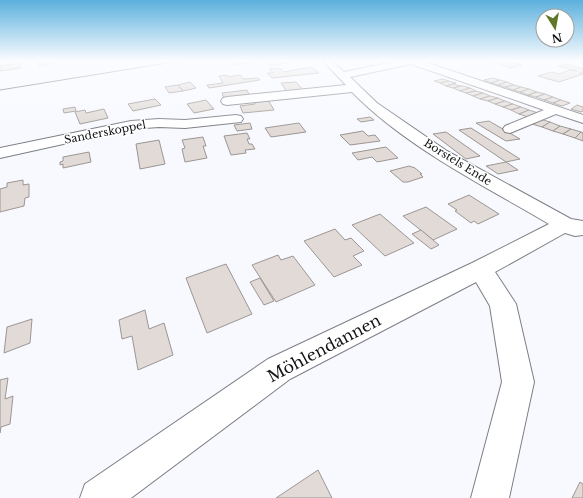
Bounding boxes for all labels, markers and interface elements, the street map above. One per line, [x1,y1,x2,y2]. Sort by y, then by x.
north arrow [535,8,575,48]
text: N [550,30,563,46]
street label: Sanderskoppel [63,117,148,147]
street label: Borstels Ende [421,136,495,188]
street label: Möhlendannen [264,310,384,386]

